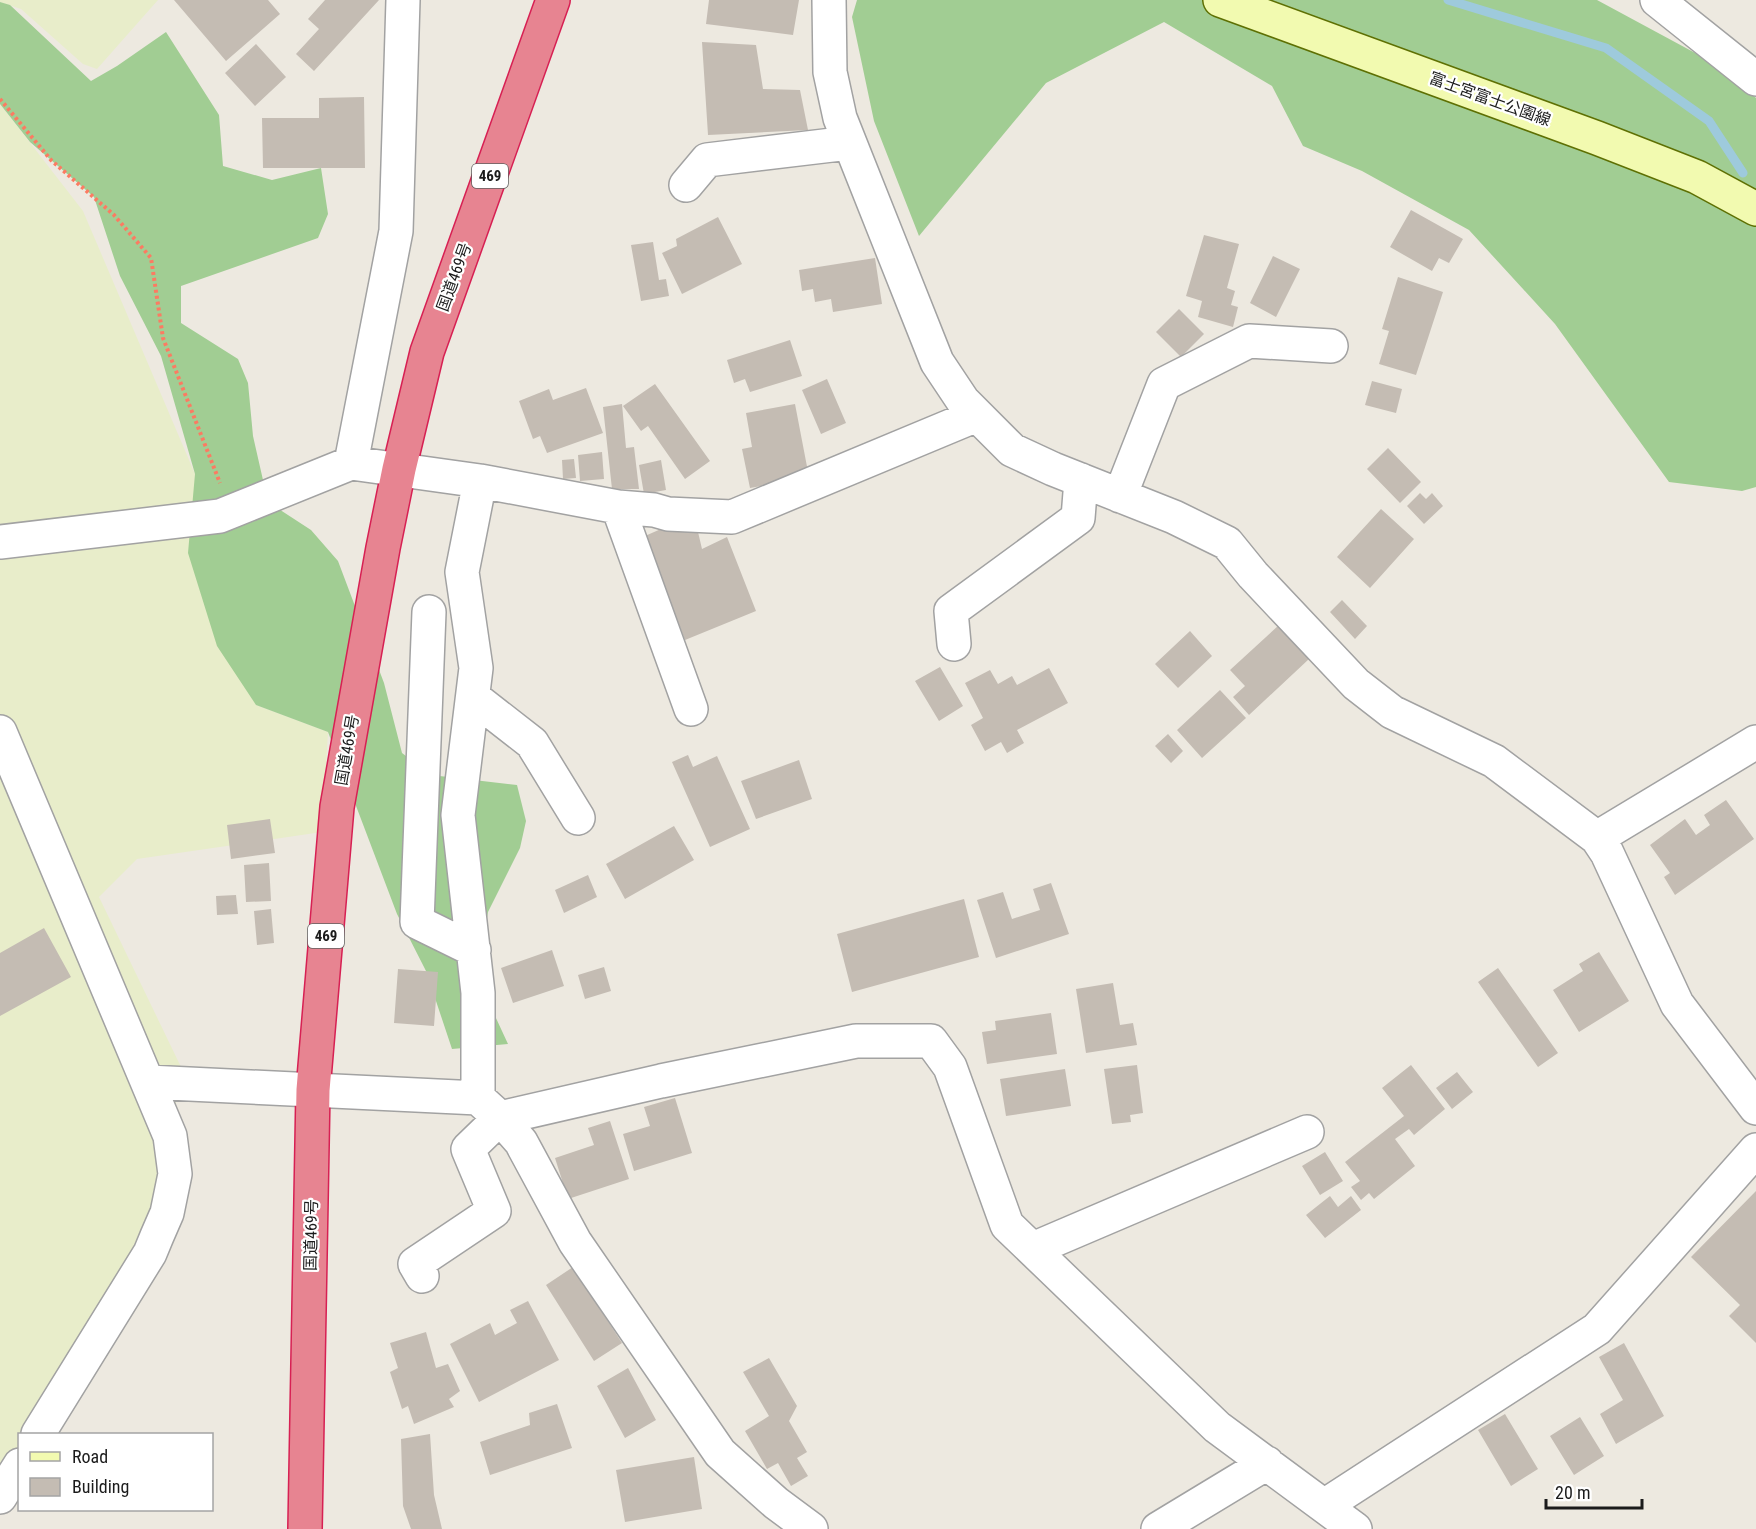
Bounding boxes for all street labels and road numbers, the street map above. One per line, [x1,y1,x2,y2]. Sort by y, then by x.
street label: 富士宮富士公園線 [1427,68,1553,130]
road number: 469 [472,164,508,188]
street label: 国道469号 [433,240,475,314]
street label: 国道469号 [331,713,363,787]
road number: 469 [308,924,344,948]
street label: 国道469号 [301,1199,321,1271]

